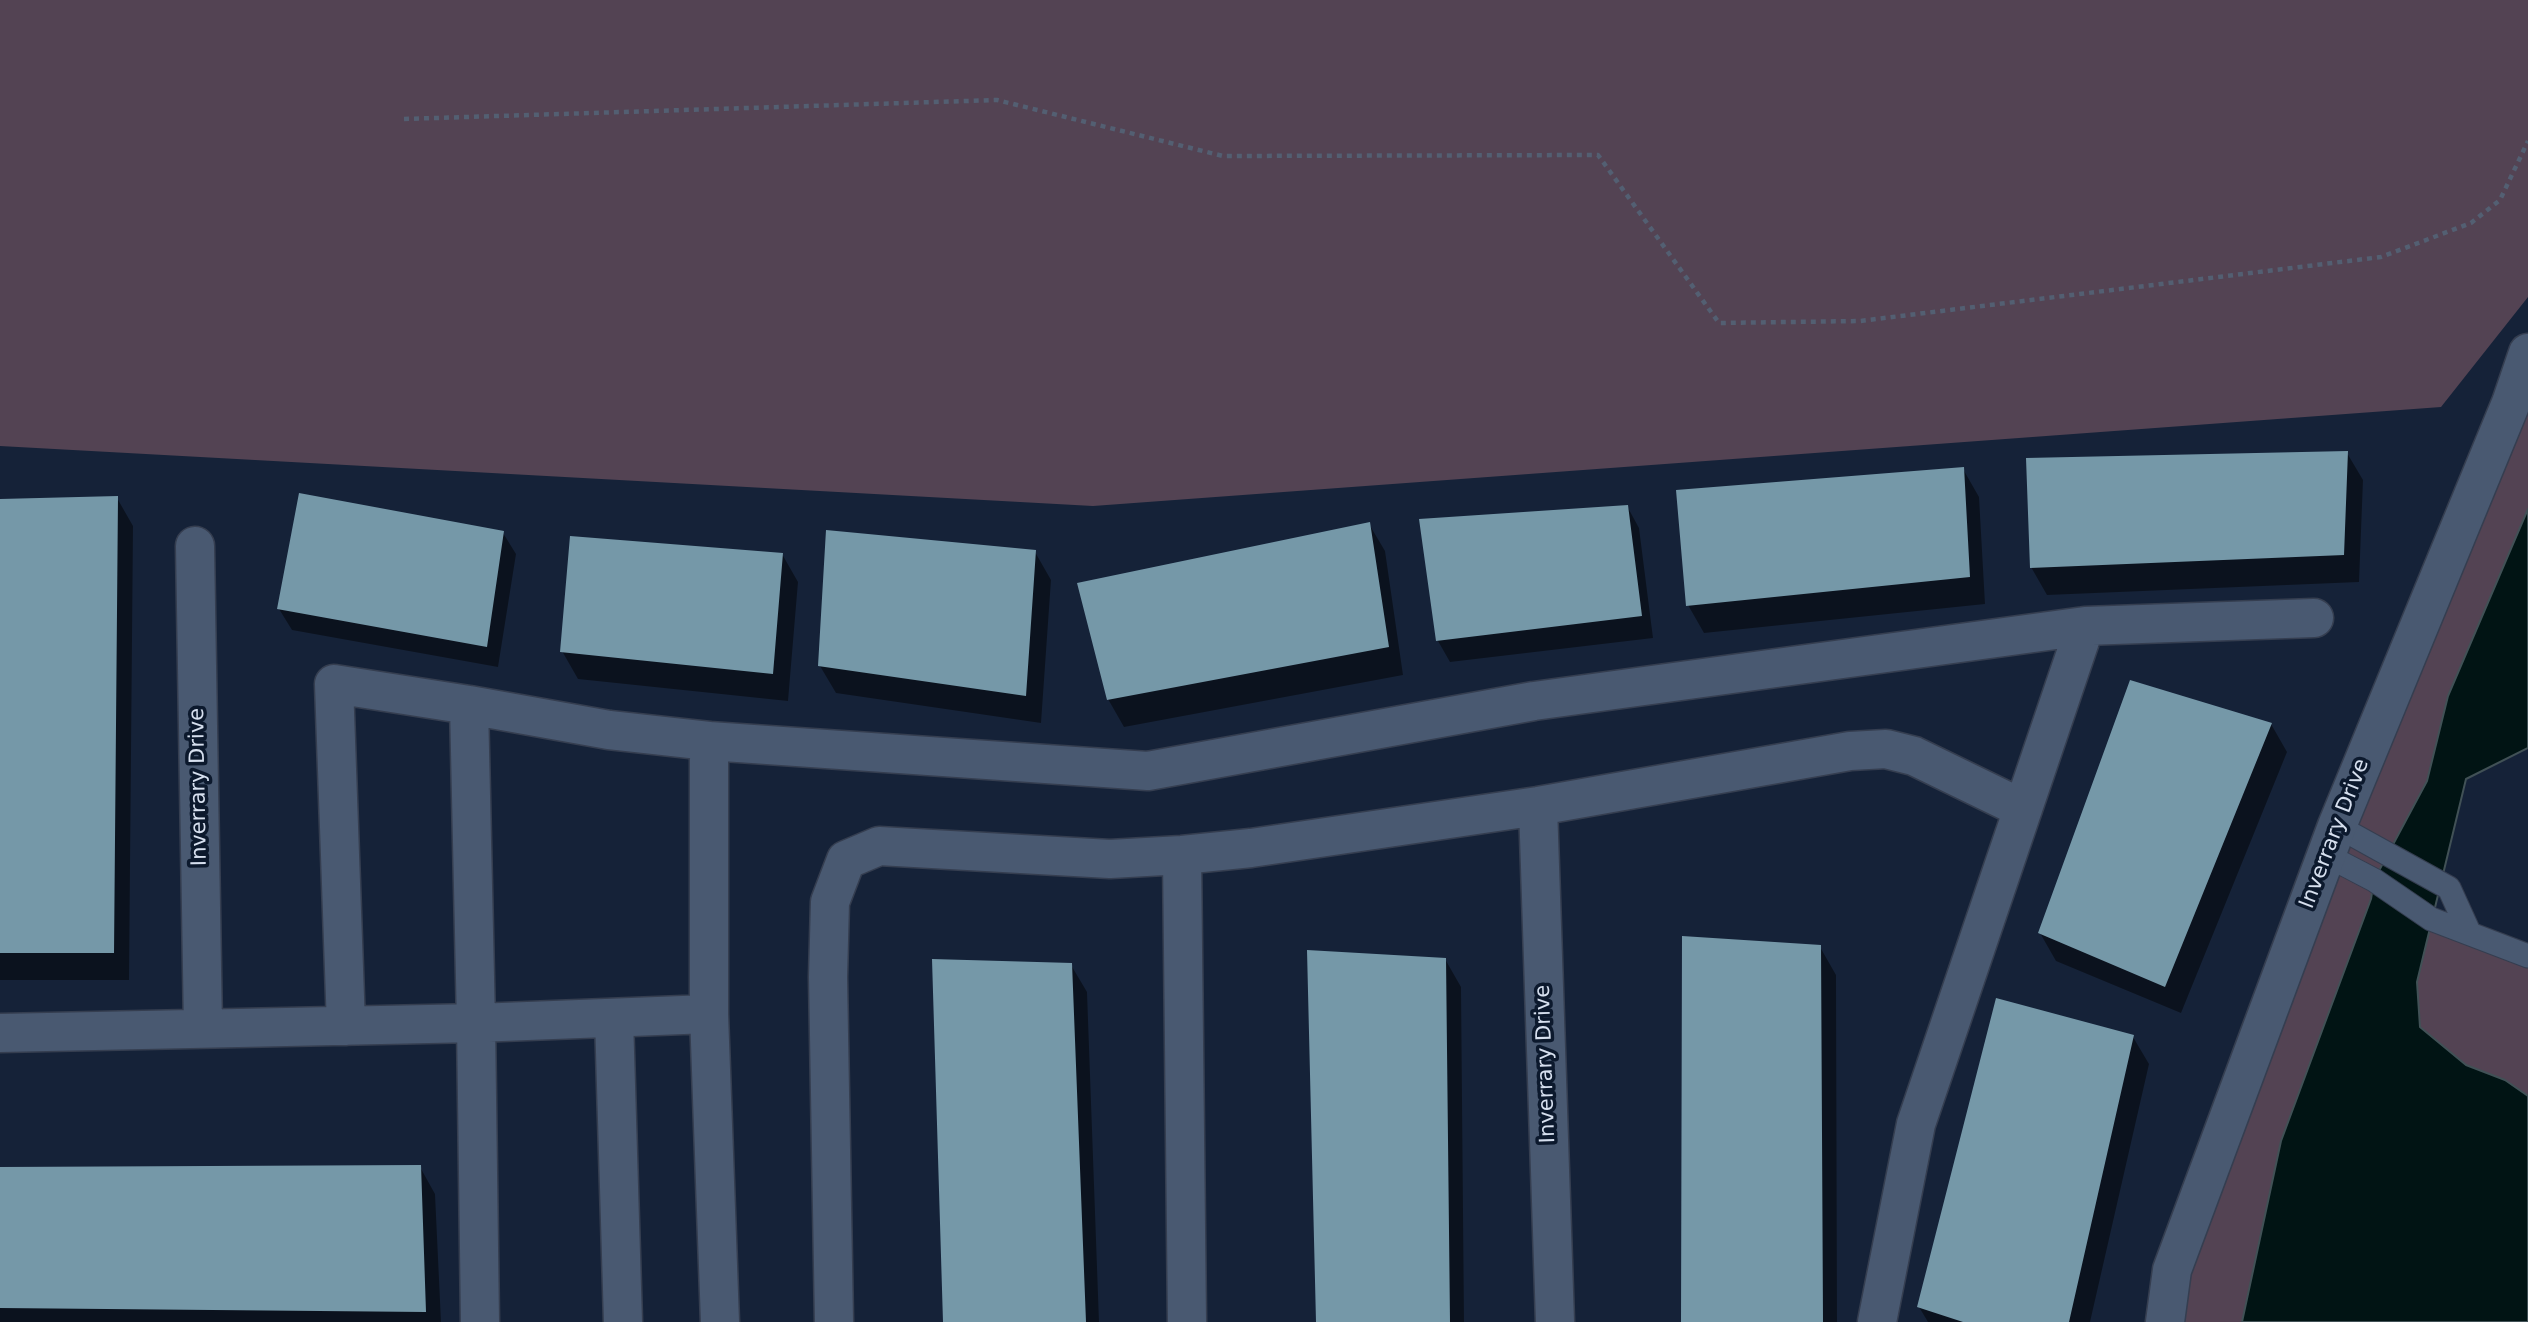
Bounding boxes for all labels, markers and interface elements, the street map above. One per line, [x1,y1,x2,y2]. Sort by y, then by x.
street label: Inverrary Drive [185,708,213,866]
street label: Inverrary Drive [2295,756,2375,912]
street label: Inverrary Drive [1531,984,1561,1144]

